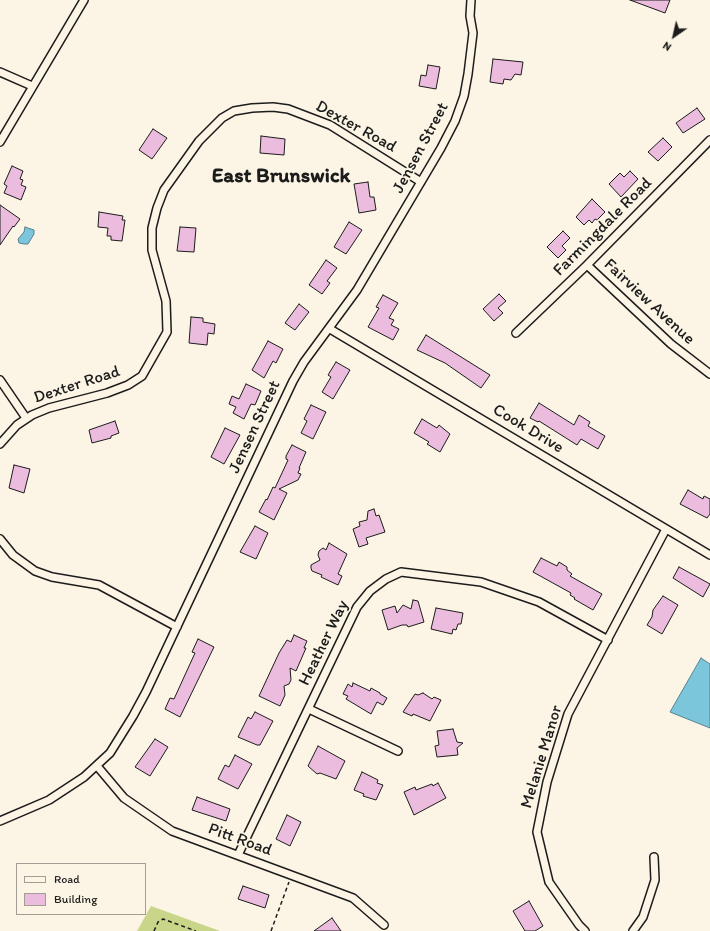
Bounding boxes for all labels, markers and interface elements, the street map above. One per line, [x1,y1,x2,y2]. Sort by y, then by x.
north arrow [654,16,694,56]
text: N [660,39,674,54]
street label: Dexter Road [312,96,400,158]
street label: Jensen Street [389,99,453,197]
district label: East Brunswick [212,164,350,190]
street label: Farmingdale Road [549,173,657,281]
street label: Fairview Avenue [599,255,699,349]
street label: Dexter Road [31,361,123,409]
street label: Jensen Street [225,377,285,477]
street label: Cook Drive [489,400,567,458]
street label: Heather Way [295,597,353,689]
street label: Melanie Manor [517,703,567,811]
street label: Pitt Road [205,819,275,861]
legend [16,863,146,915]
text: Road [54,872,80,886]
text: Building [54,892,97,906]

